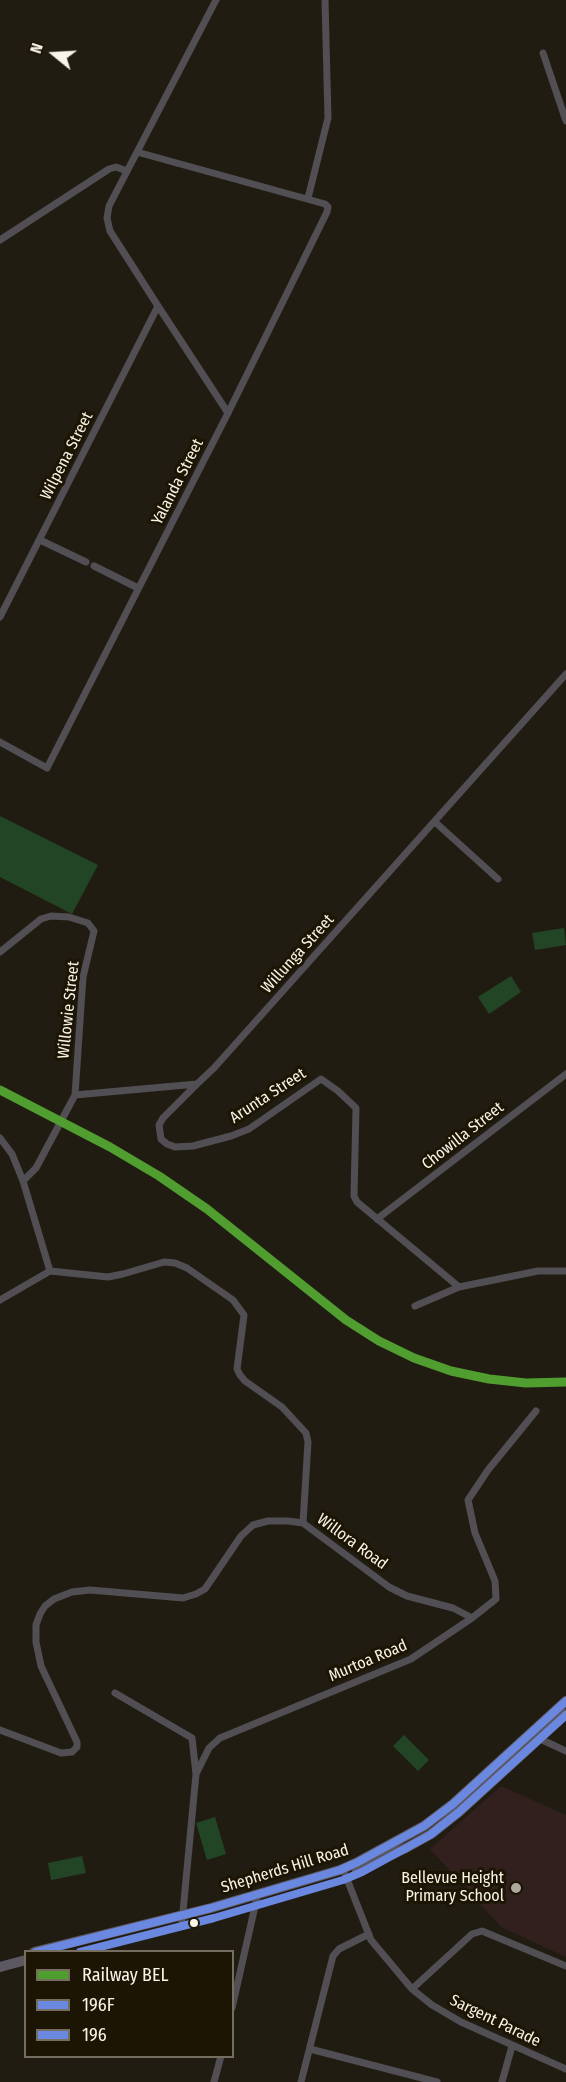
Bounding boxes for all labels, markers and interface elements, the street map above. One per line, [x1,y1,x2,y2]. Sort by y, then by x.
north arrow [24,24,84,84]
text: N [26,41,47,56]
street label: Wilpena Street [37,409,97,503]
street label: Yalanda Street [148,436,208,528]
street label: Willunga Street [258,911,338,997]
street label: Willowie Street [54,960,84,1060]
street label: Arunta Street [226,1064,310,1128]
street label: Chowilla Street [418,1098,508,1174]
street label: Willora Road [313,1510,391,1574]
street label: Murtoa Road [326,1636,410,1686]
street label: Shepherds Hill Road [219,1840,351,1898]
place label: Bellevue Height Primary School [401,1869,504,1907]
marker: Bellevue Height Primary School [509,1881,523,1895]
unlabelled marker [188,1917,200,1929]
legend [24,1950,234,2058]
text: Railway BEL [82,1964,168,1986]
street label: Sargent Parade [447,1991,543,2051]
text: 196F [82,1994,115,2016]
text: 196 [82,2024,107,2046]

